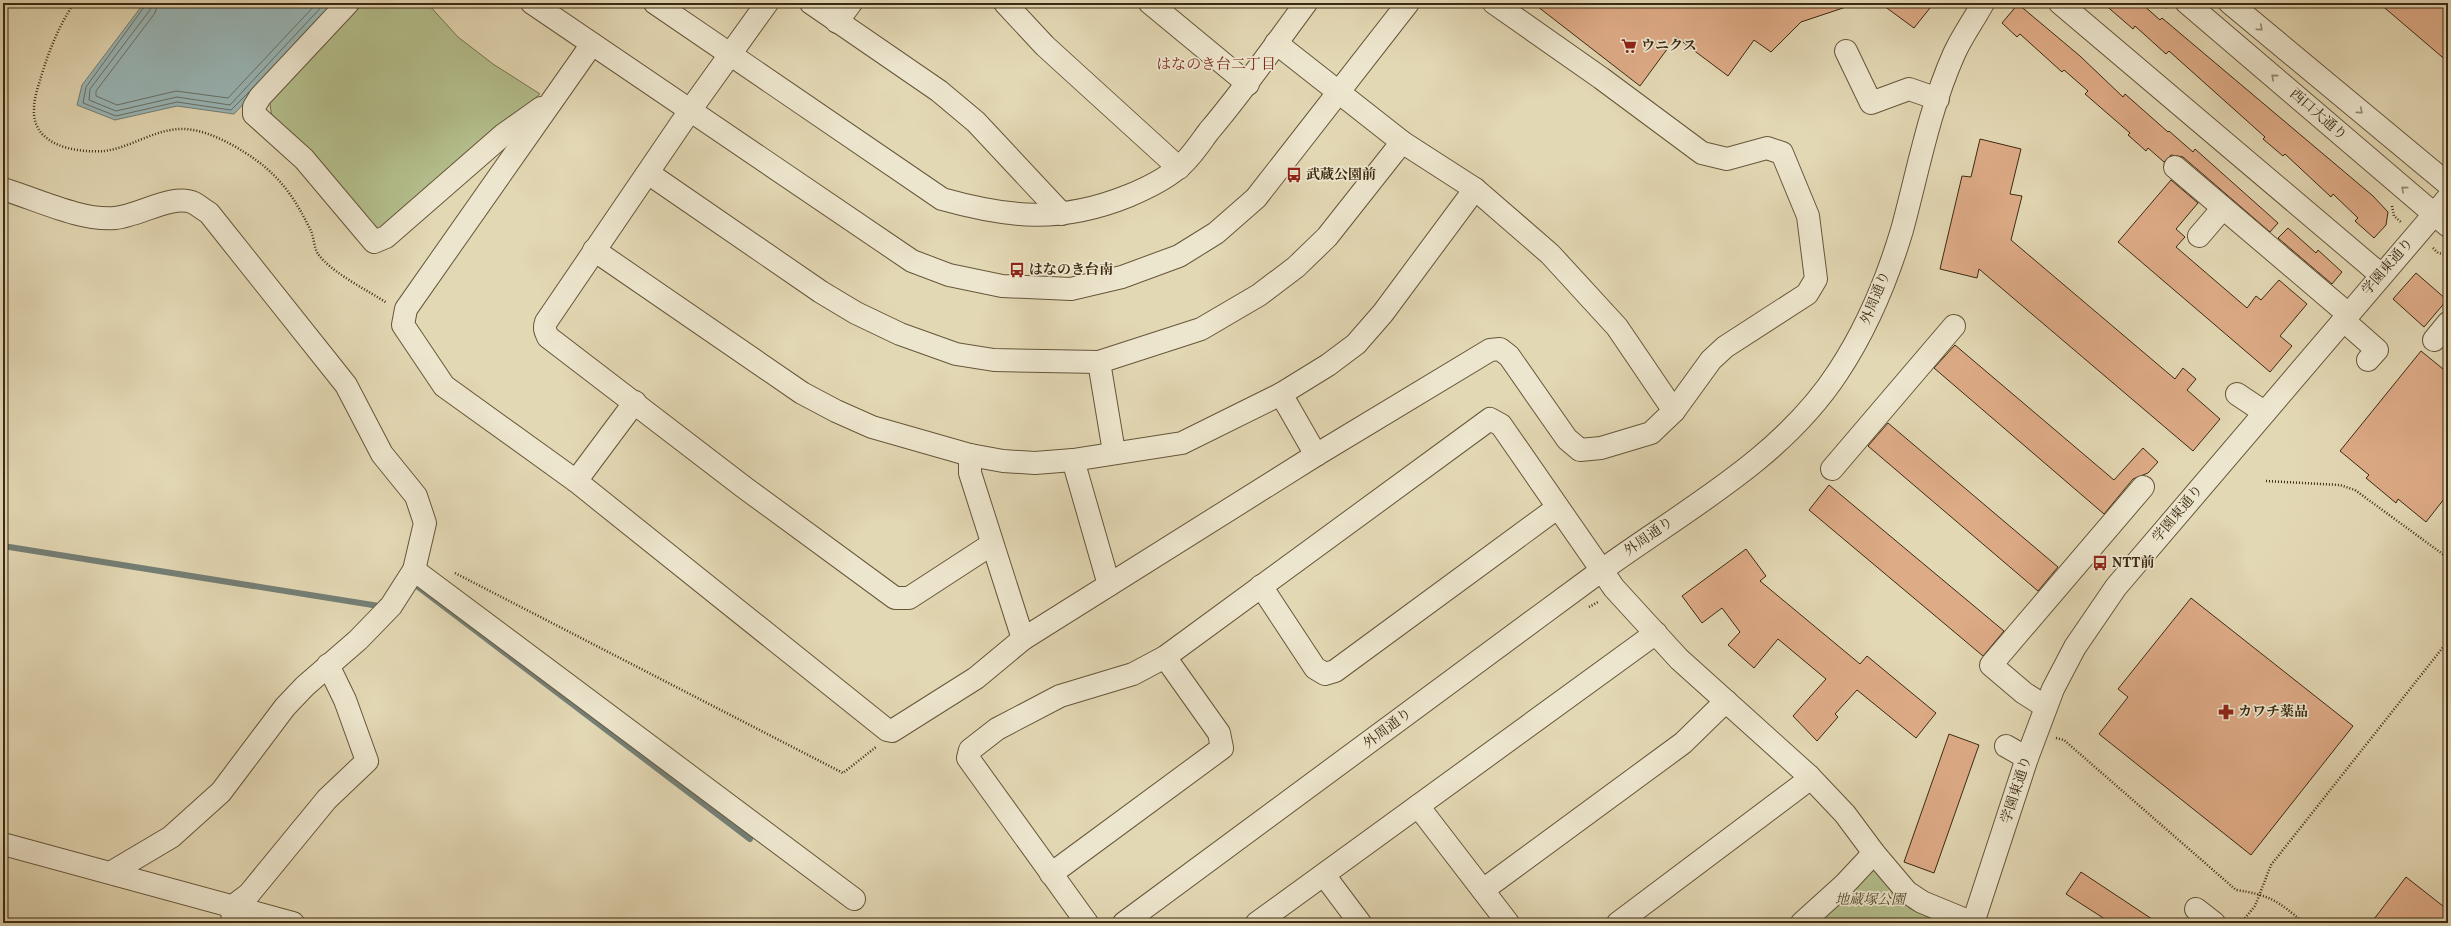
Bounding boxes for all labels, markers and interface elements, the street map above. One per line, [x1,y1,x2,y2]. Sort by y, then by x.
one-way arrow [2255,23,2262,30]
supermarket icon: ウニクス [1620,37,1638,55]
place label: ウニクス [1641,37,1697,56]
district label: はなのき台二丁目 [1156,55,1276,76]
one-way arrow [2271,74,2278,81]
street label: 西口大通り [2285,85,2351,145]
one-way arrow [2355,107,2362,114]
bus stop icon: 武蔵公園前 [1285,166,1303,184]
place label: 武蔵公園前 [1306,166,1376,185]
one-way arrow [2401,186,2409,194]
street label: 学園東通り [2358,234,2418,300]
bus stop icon: はなのき台南 [1008,261,1026,279]
place label: はなのき台南 [1029,261,1113,280]
street label: 外周通り [1857,268,1895,328]
street label: 学園東通り [2148,481,2208,547]
street label: 外周通り [1621,513,1677,561]
bus stop icon: NTT前 [2091,554,2109,572]
place label: NTT前 [2112,554,2155,573]
pharmacy icon: カワチ薬品 [2217,703,2235,721]
place label: カワチ薬品 [2238,703,2308,722]
street label: 外周通り [1360,705,1416,753]
street label: 学園東通り [1997,754,2037,826]
park label: 地蔵塚公園 [1835,891,1907,910]

